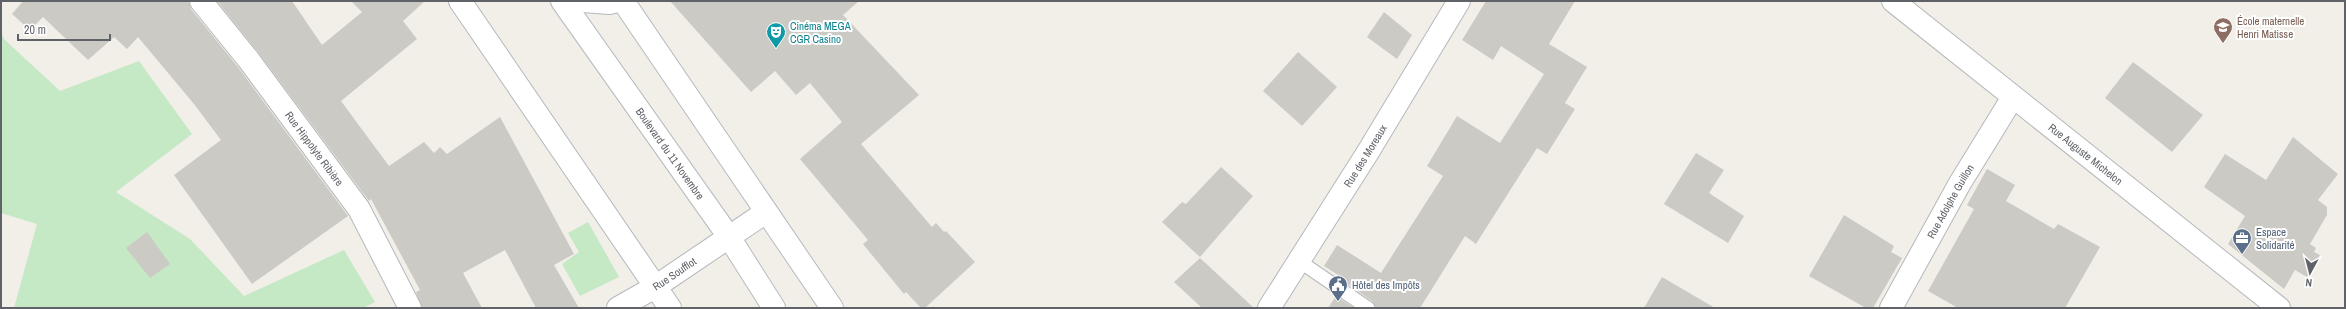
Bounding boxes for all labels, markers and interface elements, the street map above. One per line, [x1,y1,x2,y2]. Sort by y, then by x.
place label: École maternelle Henri Matisse [2237,14,2304,41]
scale bar [18,16,110,42]
school or university icon: École maternelle Henri Matisse [2212,16,2234,44]
place label: Cinéma MEGA CGR Casino [790,19,852,46]
theatre icon: Cinéma MEGA CGR Casino [765,21,787,49]
text: 20 m [24,22,46,38]
street label: Boulevard du 11 Novembre [633,105,707,202]
street label: Rue Hippolyte Ribière [282,108,346,189]
street label: Rue Auguste Michelon [2046,120,2125,188]
street label: Rue des Moreaux [1340,121,1390,190]
street label: Rue Adolphe Guillon [1924,162,1977,241]
place label: Espace Solidarité [2256,225,2295,252]
office icon: Espace Solidarité [2231,227,2253,255]
north arrow [2290,253,2330,293]
street label: Rue Soufflot [650,254,699,294]
public building icon: Hôtel des Impôts [1327,274,1349,302]
text: N [2305,276,2313,290]
place label: Hôtel des Impôts [1352,278,1420,292]

